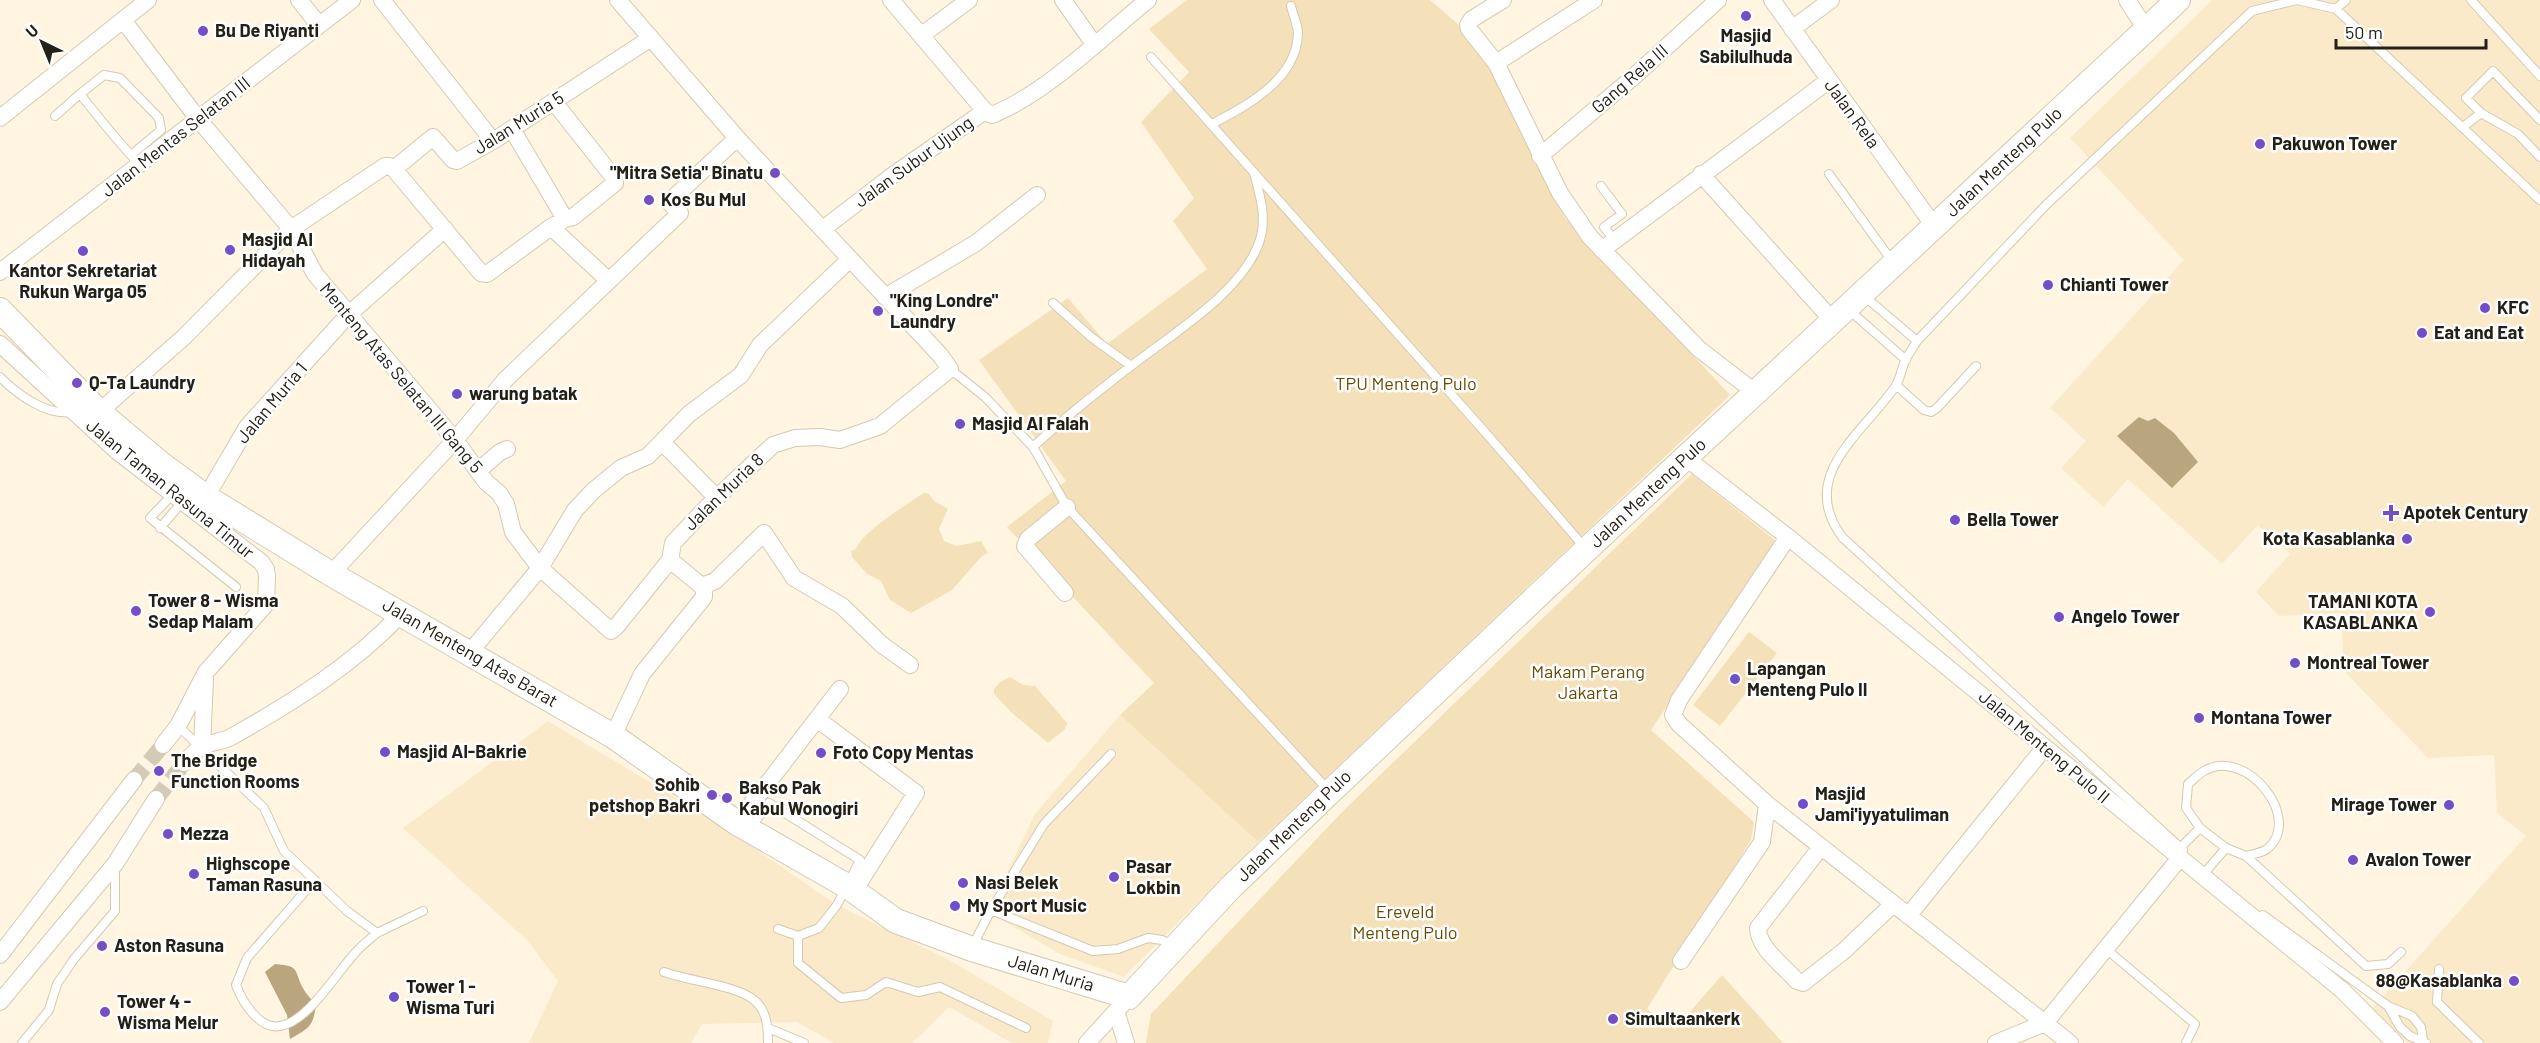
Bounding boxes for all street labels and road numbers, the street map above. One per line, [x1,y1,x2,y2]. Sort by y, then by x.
street label: Gang Rela III [1586,39,1672,118]
street label: Jalan Mentas Selatan III [97,71,254,201]
street label: Jalan Rela [1820,75,1885,152]
street label: Jalan Muria 5 [469,86,568,158]
street label: Jalan Menteng Pulo [1940,102,2066,221]
street label: Jalan Subur Ujung [850,111,977,212]
street label: Menteng Atas Selatan III Gang 5 [316,278,488,477]
street label: Jalan Muria 1 [231,357,311,447]
street label: Jalan Taman Rasuna Timur [82,414,259,563]
street label: Jalan Menteng Pulo [1584,433,1710,552]
street label: Jalan Muria 8 [679,448,768,535]
street label: Jalan Menteng Atas Barat [379,593,562,711]
street label: Jalan Menteng Pulo II [1975,685,2115,807]
street label: Jalan Menteng Pulo [1231,765,1355,886]
street label: Jalan Muria [1005,949,1097,996]

